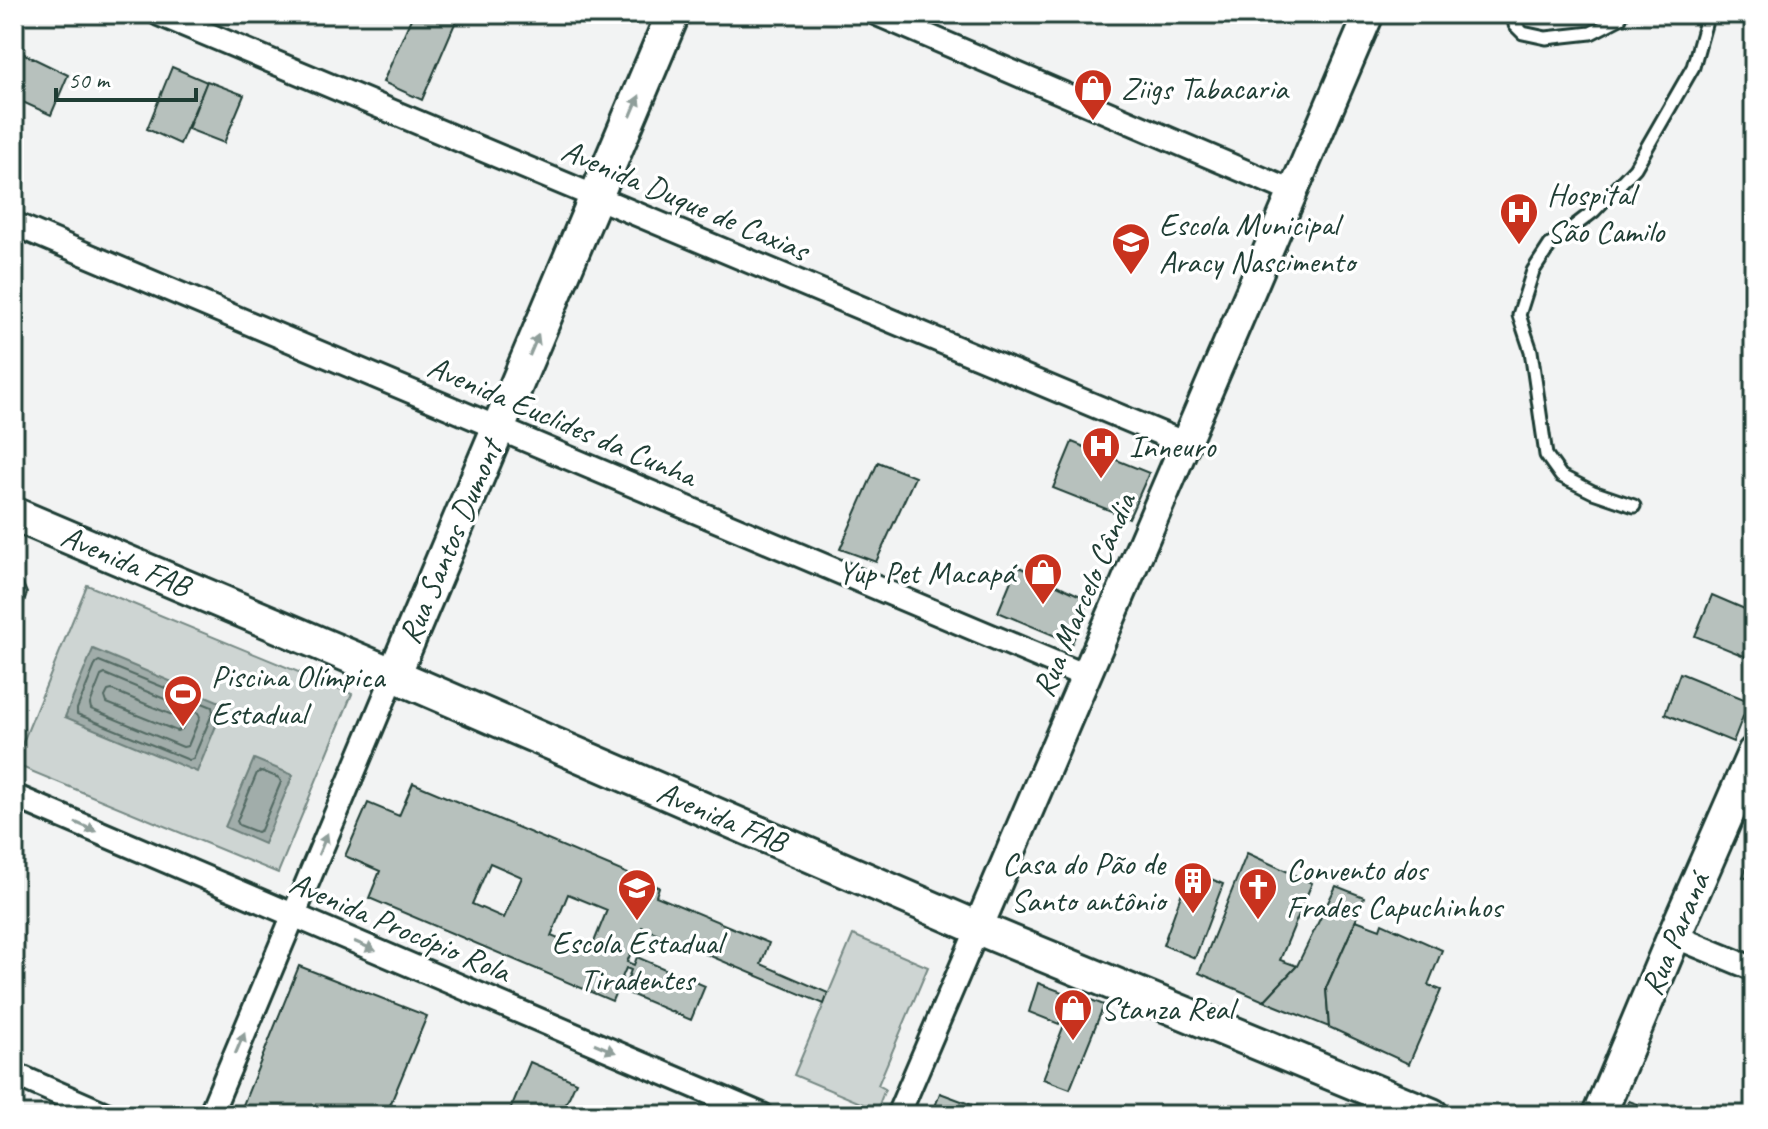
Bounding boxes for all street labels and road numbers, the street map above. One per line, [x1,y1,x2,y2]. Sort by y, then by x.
street label: Avenida Duque de Caxias [556,130,817,272]
street label: Avenida Euclides da Cunha [422,346,705,497]
street label: Rua Santos Dumont [389,430,513,650]
street label: Rua Marcelo Cândia [1023,485,1146,703]
street label: Avenida FAB [55,515,199,608]
street label: Avenida FAB [651,771,795,864]
street label: Avenida Procópio Rola [284,862,518,993]
street label: Rua Paraná [1631,864,1720,1001]

